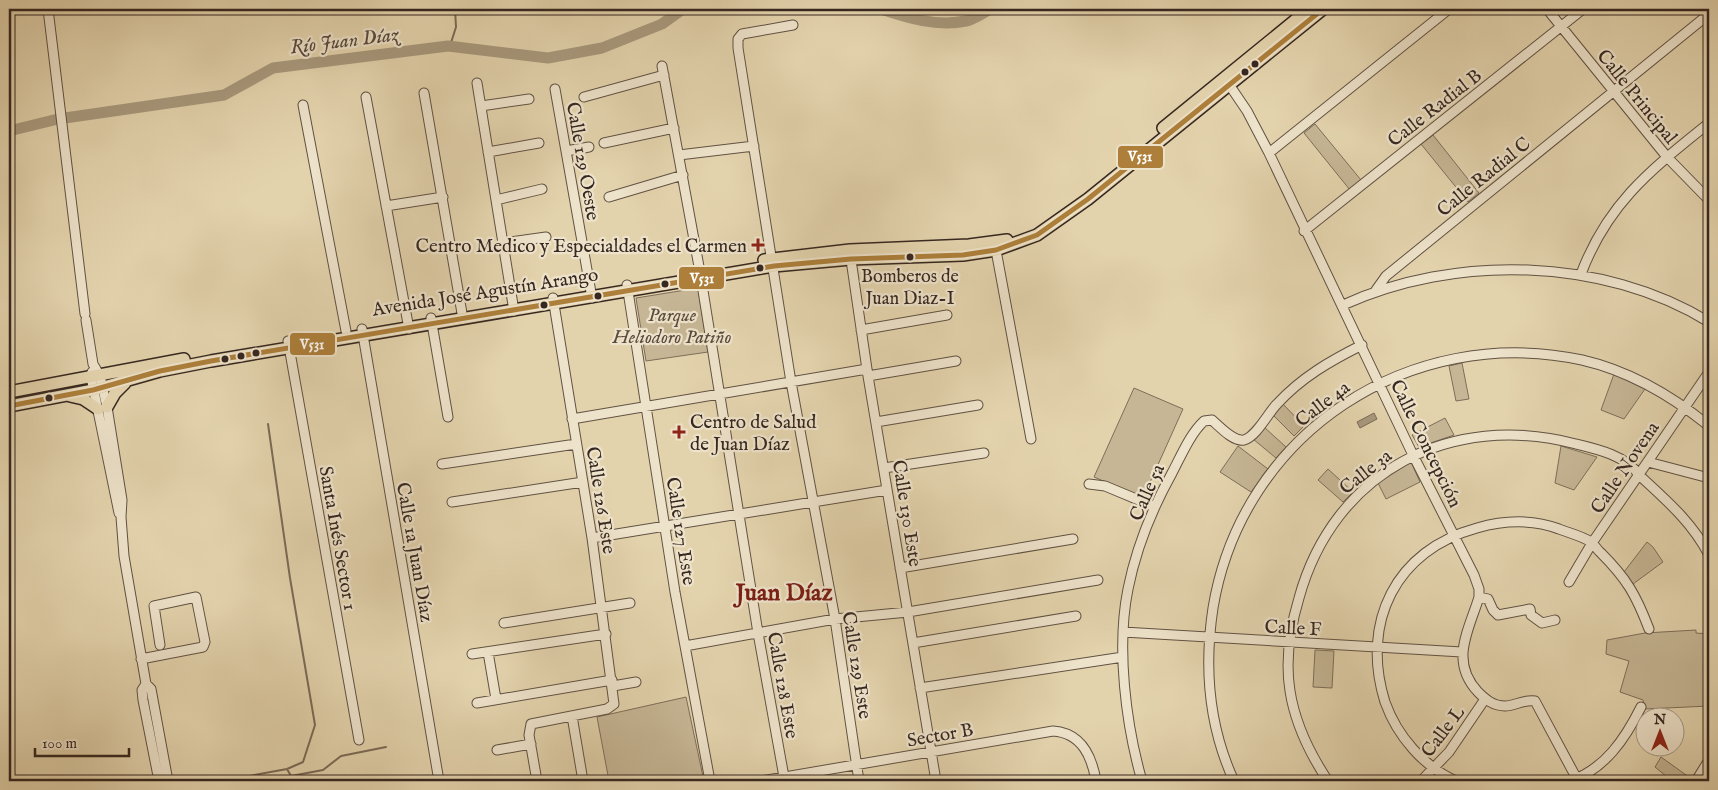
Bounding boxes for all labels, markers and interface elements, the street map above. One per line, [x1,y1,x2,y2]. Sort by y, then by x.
water label: Río Juan Díaz [289,22,402,61]
street label: Calle Principal [1591,45,1682,150]
unlabelled marker [1250,59,1260,69]
street label: Calle Radial B [1383,64,1487,153]
unlabelled marker [1240,67,1250,77]
street label: Calle 129 Oeste [560,100,604,223]
street label: Calle Radial C [1432,132,1536,223]
line badge: V531 [1117,145,1164,169]
text: V531 [1127,148,1152,166]
place label: Centro Medico y Especialdades el Carmen [415,235,747,259]
marker: Centro Medico y Especialdades el Carmen [751,238,765,252]
marker: Bomberos de Juan Diaz-I [905,252,915,262]
street label: Avenida José Agustín Arango [370,263,600,323]
unlabelled marker [755,263,765,273]
line badge: V531 [678,266,725,290]
place label: Bomberos de Juan Diaz-I [861,266,959,311]
text: V531 [689,270,714,288]
unlabelled marker [660,279,670,289]
unlabelled marker [593,291,603,301]
unlabelled marker [539,300,549,310]
park label: Parque Heliodoro Patiño [612,304,731,350]
line badge: V531 [289,332,336,356]
text: V531 [299,336,324,354]
unlabelled marker [251,348,261,358]
unlabelled marker [236,351,246,361]
unlabelled marker [220,354,230,364]
street label: Calle 4a [1291,376,1356,433]
street label: Calle Concepción [1384,376,1467,512]
unlabelled marker [44,393,54,403]
place label: Centro de Salud de Juan Díaz [690,411,817,457]
street label: Calle Novena [1586,417,1666,519]
marker: Centro de Salud de Juan Díaz [672,425,686,439]
street label: Calle 3a [1335,444,1398,501]
street label: Calle 126 Este [580,445,620,556]
street label: Calle 130 Este [886,458,926,569]
street label: Calle 5a [1125,460,1171,525]
street label: Santa Inés Sector 1 [313,464,362,612]
street label: Calle 127 Este [660,476,700,587]
street label: Calle 1a Juan Díaz [390,481,438,624]
district label: Juan Díaz [732,578,833,609]
street label: Calle 129 Este [836,610,876,721]
street label: Calle F [1264,616,1322,642]
street label: Calle 128 Este [761,630,803,741]
street label: Calle L [1416,701,1471,763]
north arrow [1636,708,1686,758]
text: N [1653,711,1666,729]
street label: Sector B [905,718,975,754]
scale bar [35,725,129,757]
text: 100 m [42,734,78,753]

